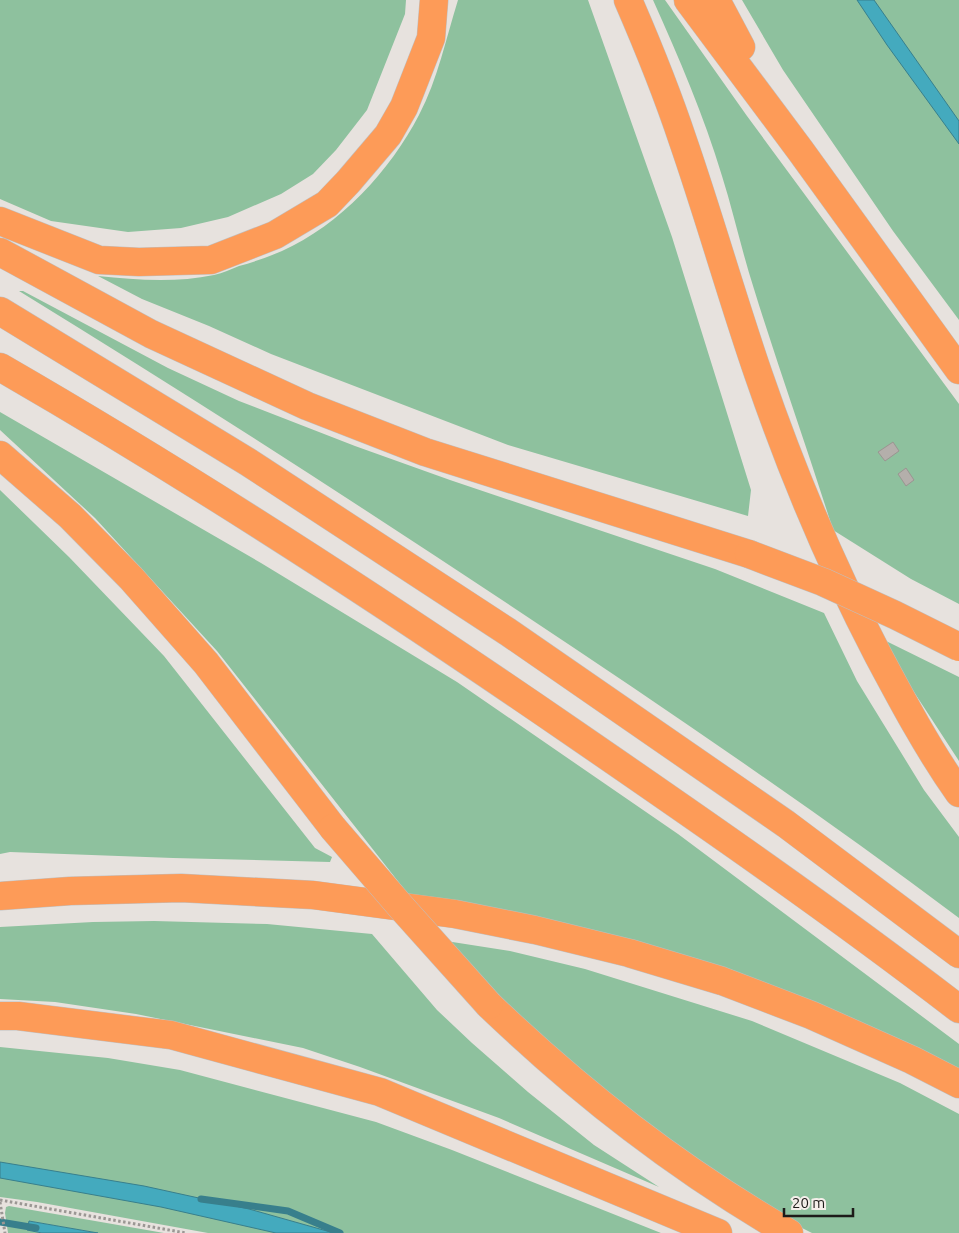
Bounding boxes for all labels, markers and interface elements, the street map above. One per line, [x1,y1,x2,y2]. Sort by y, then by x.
scale bar [784,1186,853,1218]
text: 20 m [792,1194,825,1211]

